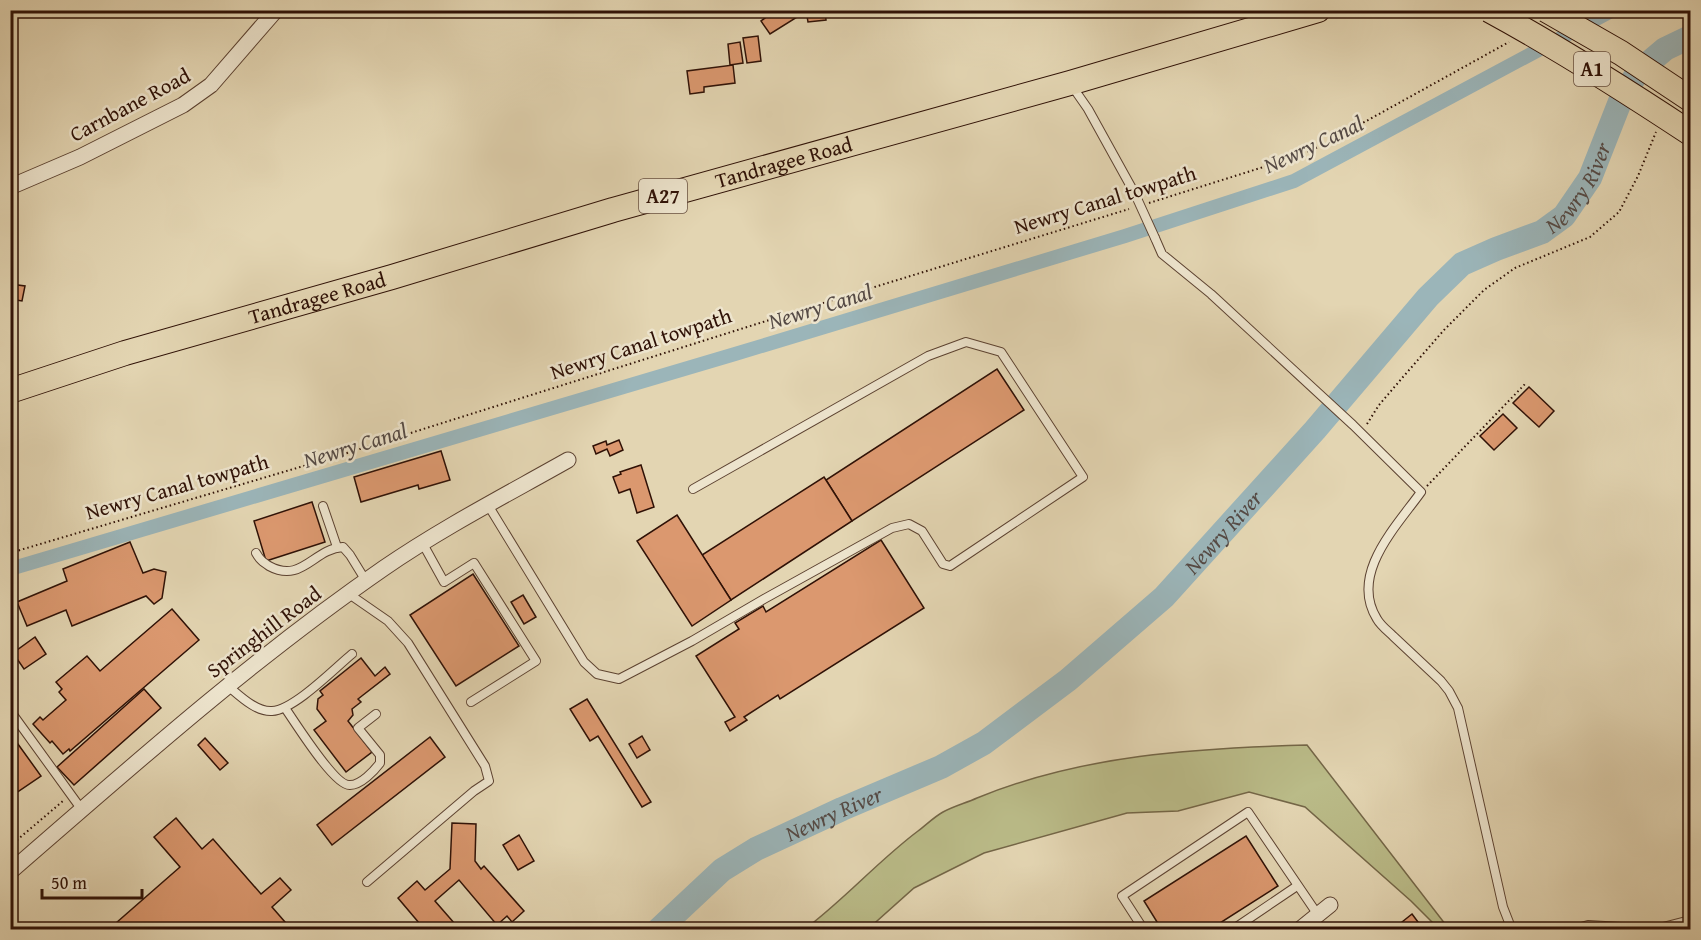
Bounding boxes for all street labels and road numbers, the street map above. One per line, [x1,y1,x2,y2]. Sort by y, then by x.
road number: A1 [1574,52,1610,86]
street label: Carnbane Road [64,59,196,149]
street label: Tandragee Road [712,128,857,196]
street label: Newry Canal towpath [1010,157,1200,242]
road number: A27 [639,179,687,213]
street label: Tandragee Road [245,263,390,332]
street label: Newry Canal towpath [546,300,736,387]
street label: Newry Canal towpath [82,446,272,527]
street label: Springhill Road [200,578,328,685]

